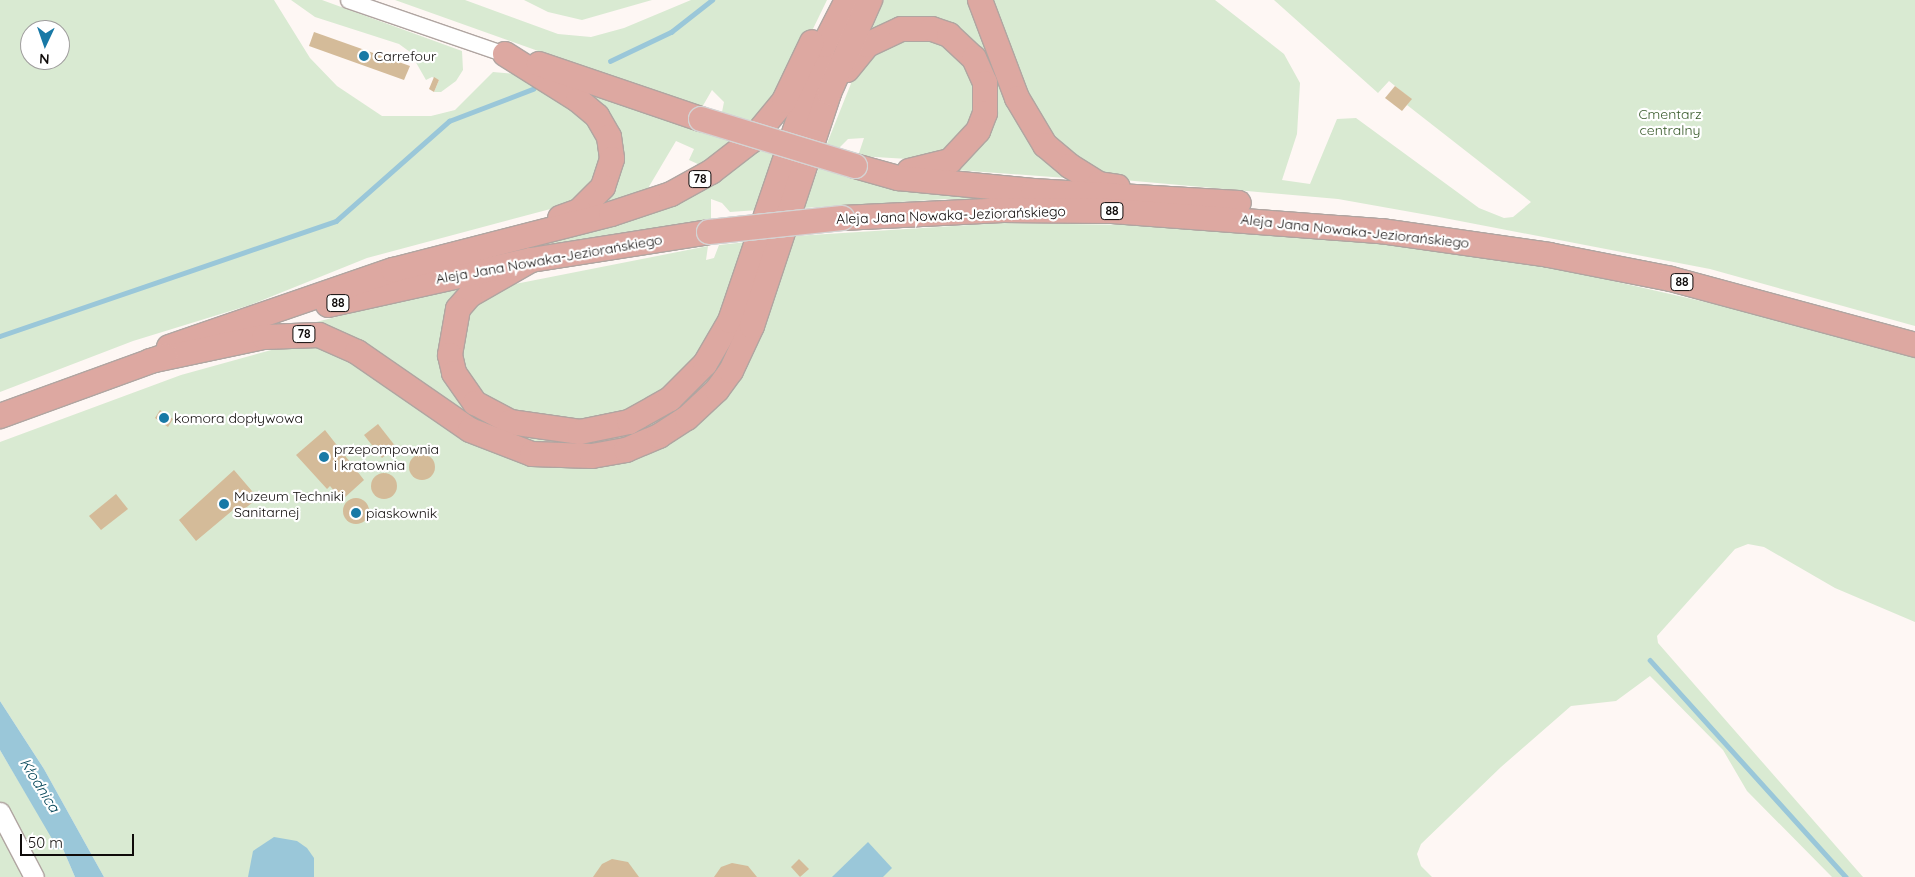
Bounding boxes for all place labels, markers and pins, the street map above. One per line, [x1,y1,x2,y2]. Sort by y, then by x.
place label: Carrefour [374,48,436,64]
marker: Carrefour [358,50,370,62]
place label: komora dopływowa [174,410,303,426]
marker: komora dopływowa [158,412,170,424]
place label: przepompownia i kratownia [334,441,439,474]
marker: przepompownia i kratownia [318,451,330,463]
place label: Muzeum Techniki Sanitarnej [234,488,344,520]
marker: Muzeum Techniki Sanitarnej [218,498,230,510]
place label: piaskownik [366,505,437,521]
marker: piaskownik [350,507,362,519]

